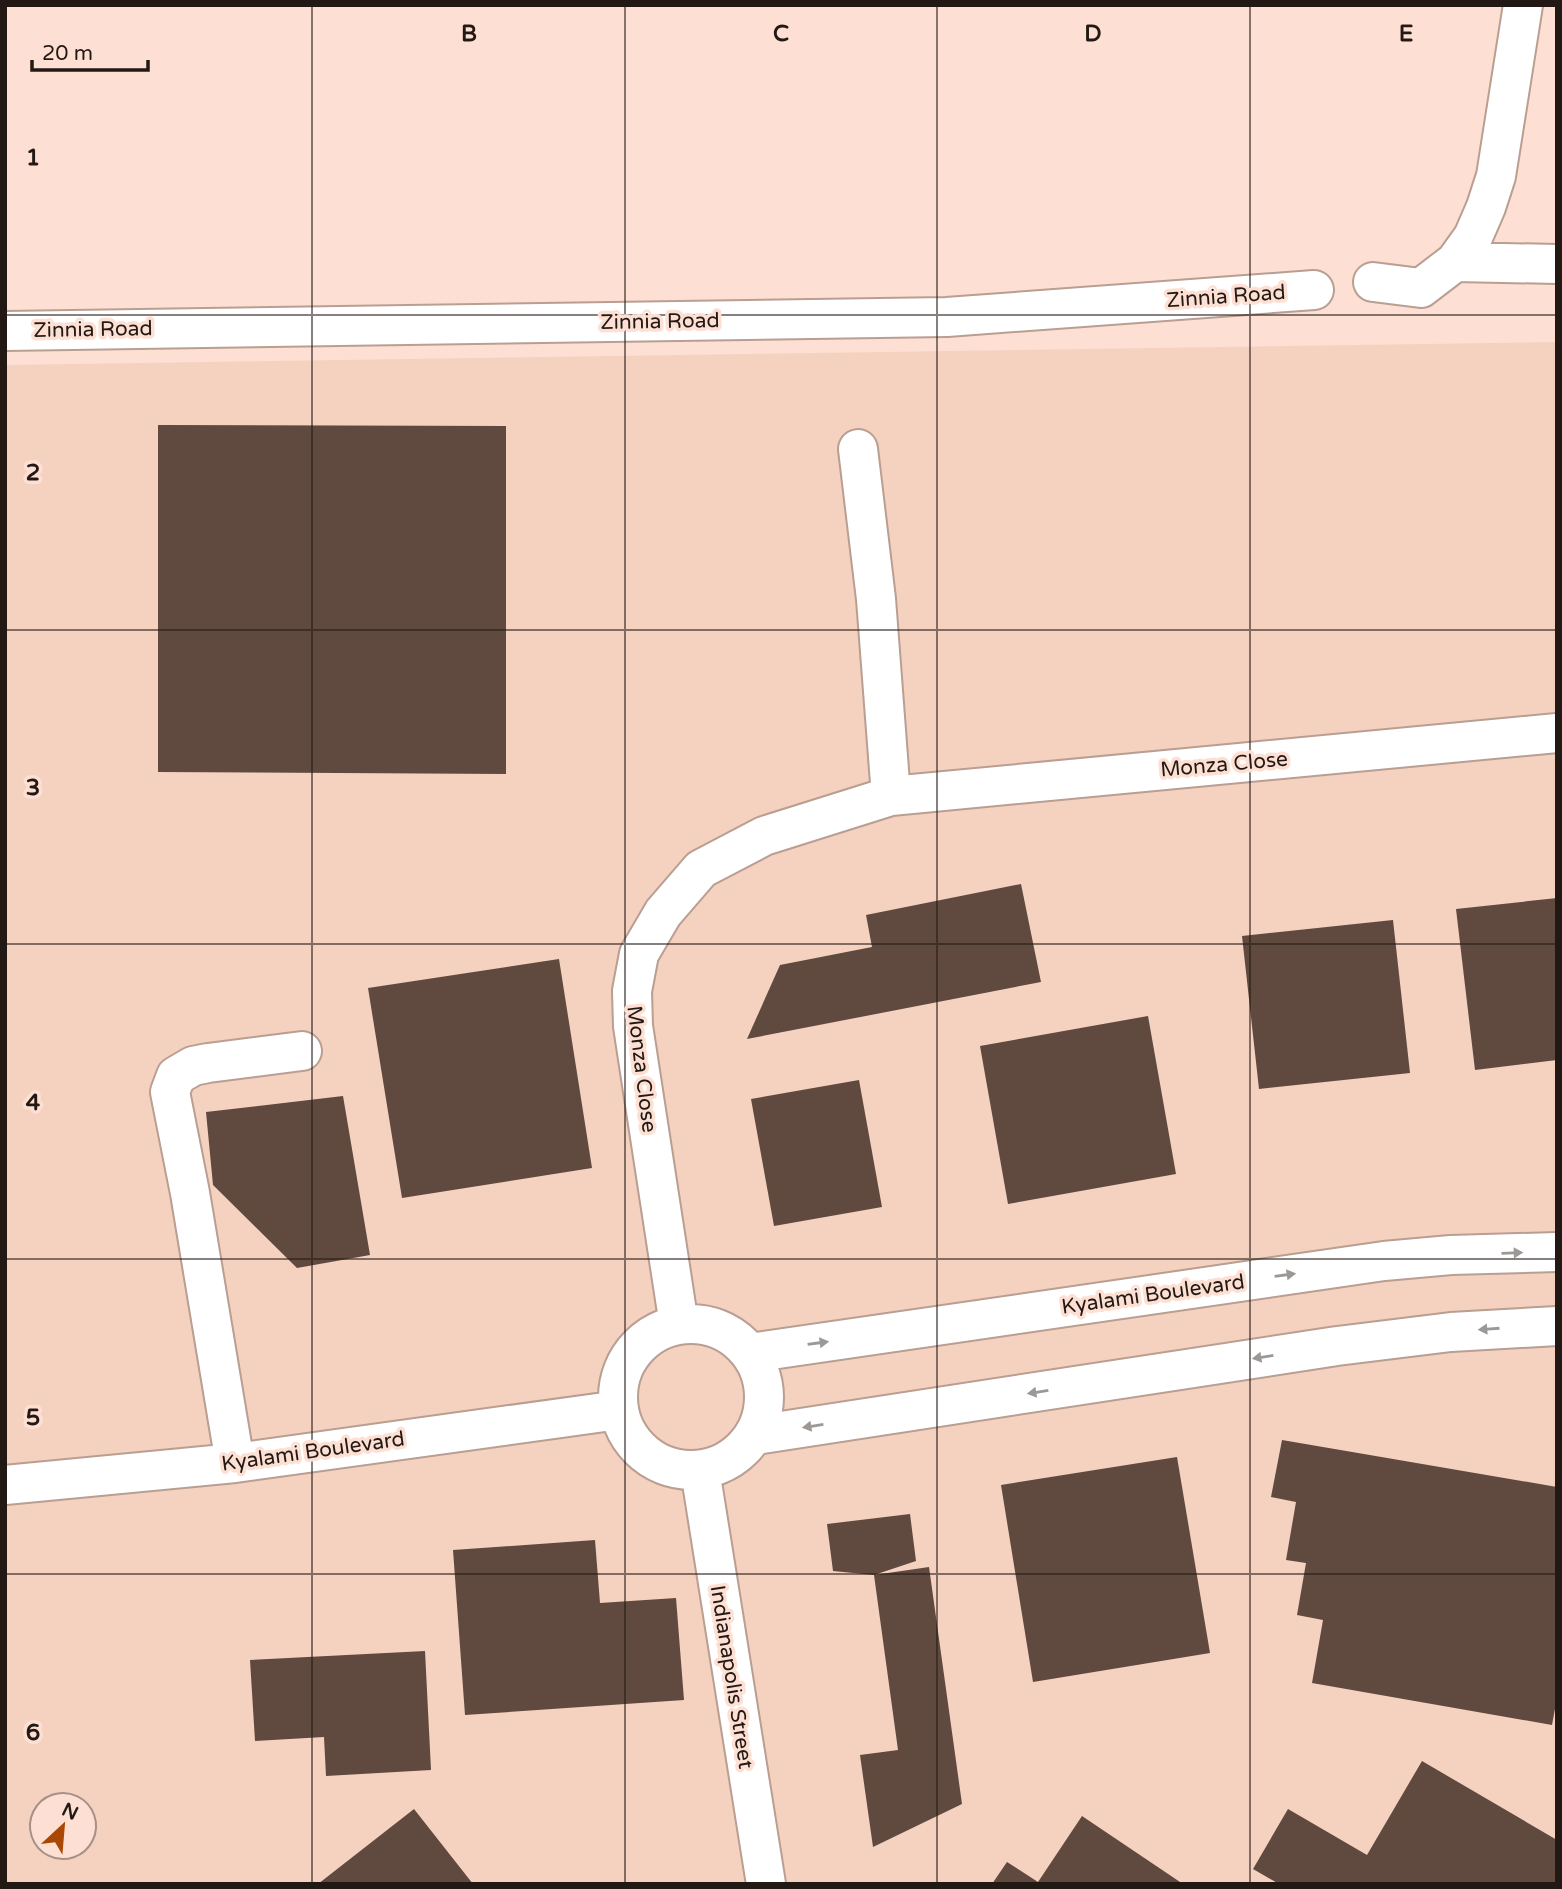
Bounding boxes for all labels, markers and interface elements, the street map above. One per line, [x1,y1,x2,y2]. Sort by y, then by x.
text: B [461,20,477,48]
text: C [773,20,789,48]
text: D [1084,20,1102,48]
text: E [1399,20,1413,48]
scale bar [32,28,147,72]
text: 20 m [42,41,93,66]
text: 1 [26,144,40,172]
street label: Zinnia Road [1166,280,1286,313]
street label: Zinnia Road [600,308,720,335]
street label: Zinnia Road [33,316,153,343]
text: 2 [26,459,40,487]
street label: Monza Close [1159,746,1289,783]
text: 3 [26,774,40,802]
street label: Monza Close [621,1004,662,1134]
text: 4 [26,1089,41,1117]
one-way arrow [1501,1248,1523,1259]
street label: Kyalami Boulevard [1060,1269,1246,1320]
one-way arrow [1274,1269,1296,1280]
one-way arrow [1477,1324,1499,1335]
one-way arrow [807,1337,829,1348]
one-way arrow [1252,1352,1274,1363]
one-way arrow [1027,1386,1049,1397]
text: 5 [26,1404,40,1432]
one-way arrow [802,1421,824,1432]
street label: Kyalami Boulevard [220,1426,406,1477]
street label: Indianapolis Street [705,1584,758,1771]
text: 6 [26,1719,40,1747]
north arrow [28,1791,98,1861]
text: N [58,1798,82,1825]

